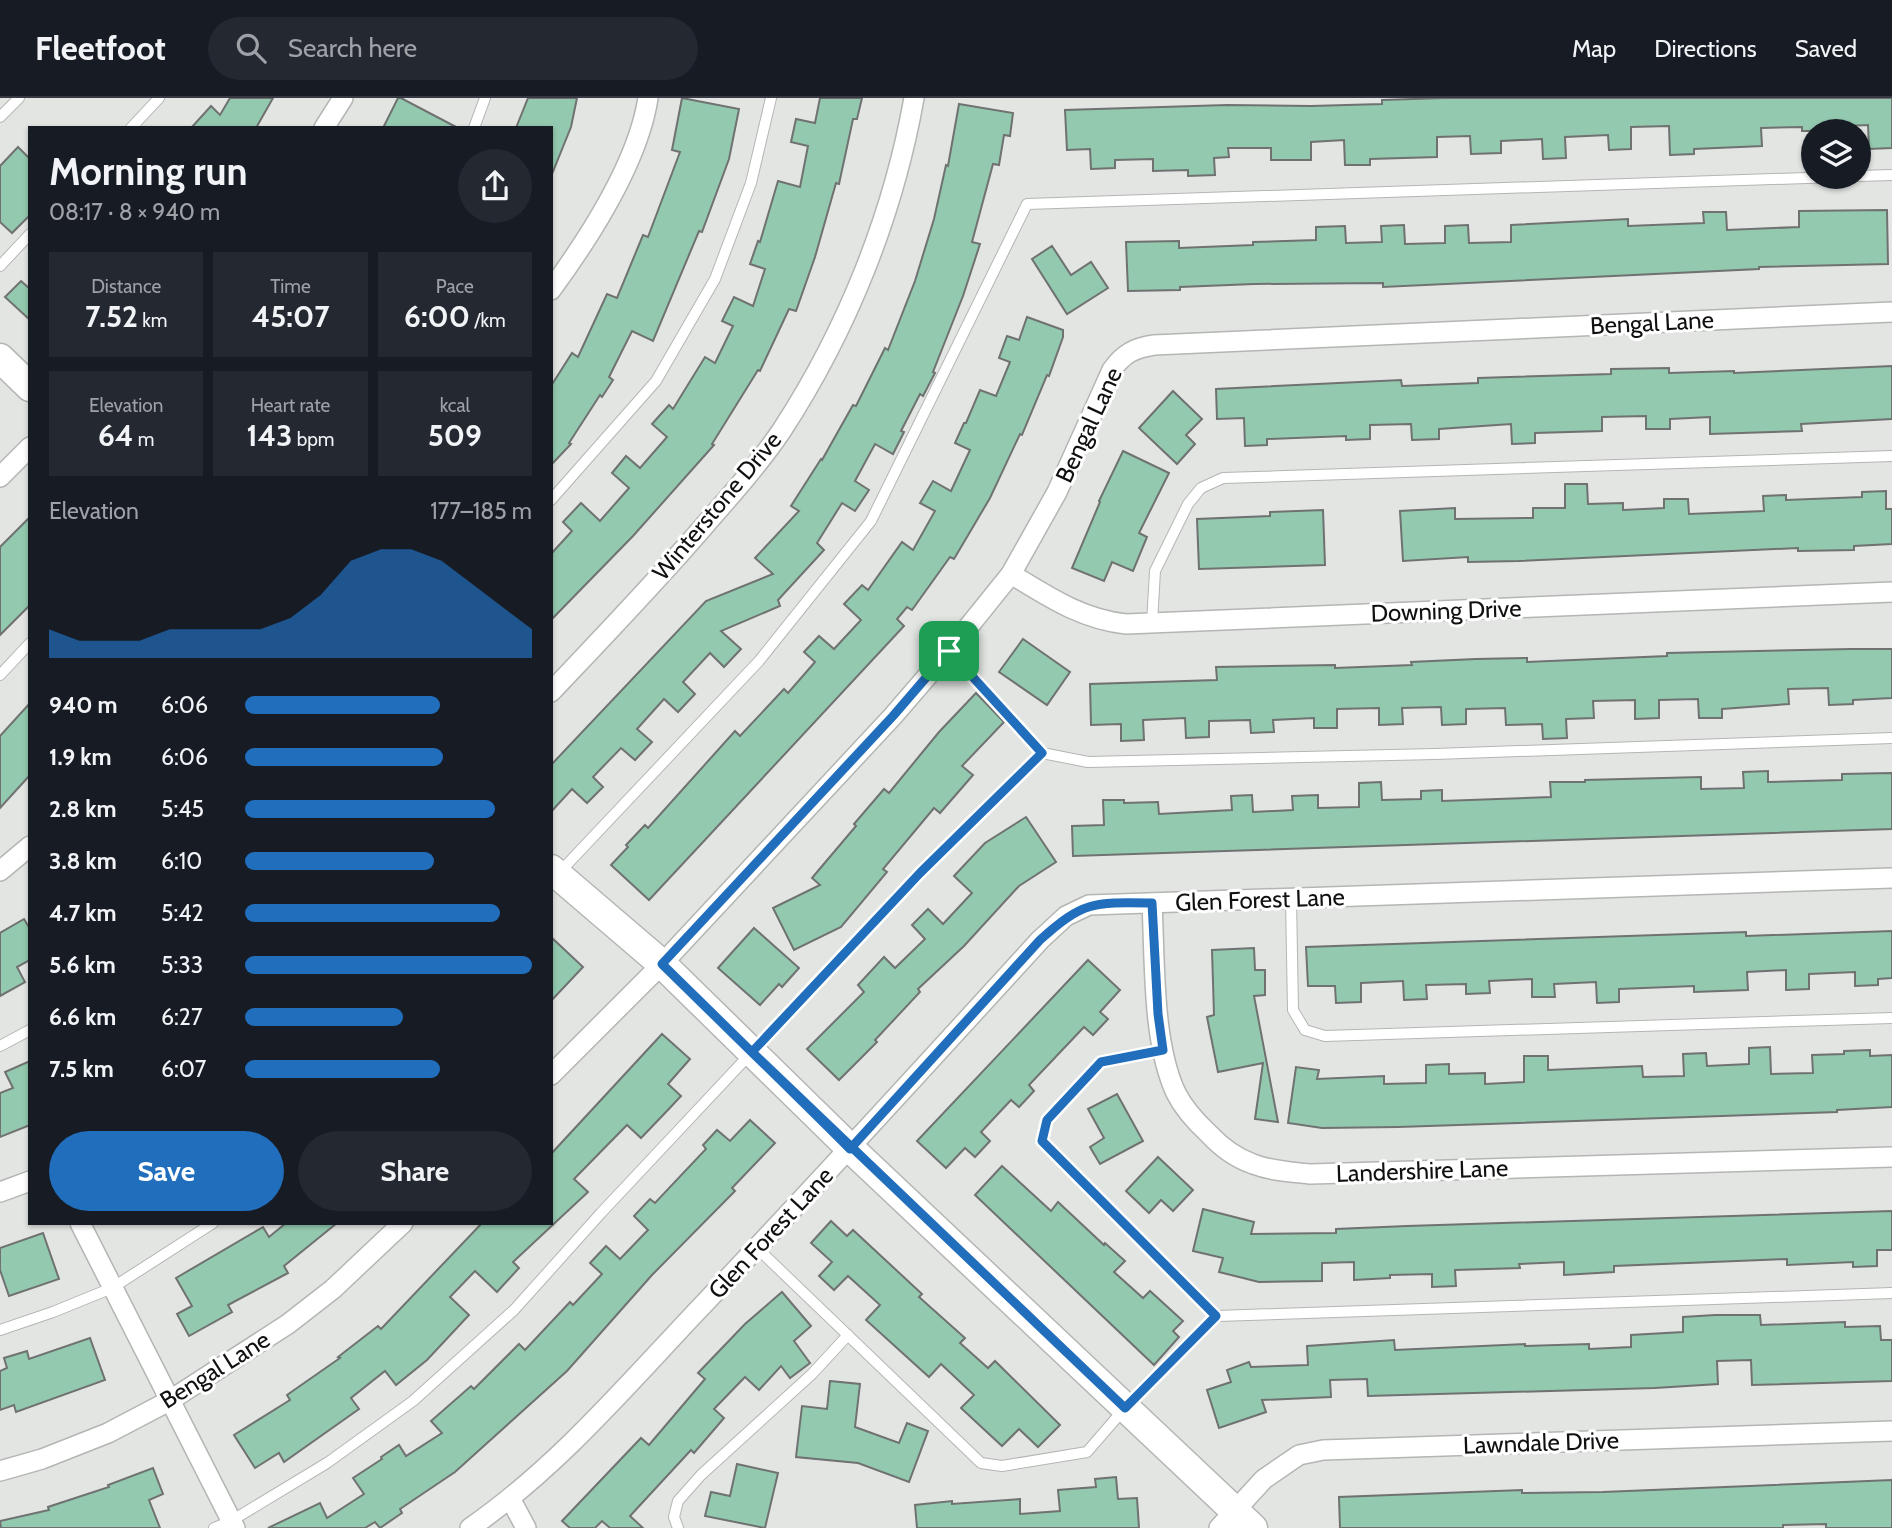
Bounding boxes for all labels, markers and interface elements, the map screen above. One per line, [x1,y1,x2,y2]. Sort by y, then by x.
search box [208,17,698,80]
text: Fleetfoot [35,28,166,68]
icon: search [232,29,270,67]
text: Search here [288,32,417,64]
text: Map [1572,34,1616,63]
text: Directions [1654,34,1757,63]
text: Saved [1795,34,1857,63]
map controls [1801,119,1871,189]
button: layers [1801,119,1871,189]
text: Morning run [49,148,248,195]
button: share [458,149,532,223]
text: 08:17 · 8 × 940 m [49,198,220,226]
text: Distance [91,275,161,298]
text: Time [270,275,311,298]
text: Pace [436,275,474,298]
text: 7.52 [85,298,138,335]
text: 45:07 [252,298,329,335]
text: 6:00 [404,298,470,335]
street label: Bengal Lane [1589,305,1715,340]
text: km [138,309,167,332]
text: /km [470,309,506,332]
street label: Bengal Lane [1049,363,1128,487]
text: Elevation [89,394,163,417]
text: Heart rate [251,394,330,417]
text: kcal [440,394,470,417]
text: 64 [98,417,133,454]
text: 143 [247,417,292,454]
text: 509 [428,417,482,454]
street label: Winterstone Drive [646,426,787,586]
text: m [133,428,154,451]
text: bpm [292,428,334,451]
text: Elevation [49,497,139,525]
text: 177–185 m [430,497,532,525]
street label: Downing Drive [1370,593,1522,628]
pin [919,621,979,681]
icon: arrive [930,632,968,670]
text: 940 m [49,691,118,719]
text: 6:06 [161,691,208,719]
text: 1.9 km [49,743,112,771]
text: 6:06 [161,743,208,771]
text: 2.8 km [49,795,116,823]
text: 5:45 [161,795,204,823]
text: 3.8 km [49,847,117,875]
text: 6:10 [161,847,202,875]
street label: Glen Forest Lane [1175,882,1345,917]
text: 4.7 km [49,899,116,927]
text: 5:42 [161,899,204,927]
text: 5.6 km [49,951,116,979]
text: 5:33 [161,951,203,979]
text: 6.6 km [49,1003,116,1031]
text: 6:27 [161,1003,202,1031]
text: 7.5 km [49,1055,114,1083]
text: 6:07 [161,1055,206,1083]
button: Save [49,1131,284,1211]
button: Share [298,1131,532,1211]
street label: Landershire Lane [1335,1153,1509,1188]
street label: Glen Forest Lane [702,1161,839,1305]
street label: Bengal Lane [155,1324,275,1415]
street label: Lawndale Drive [1463,1425,1619,1460]

